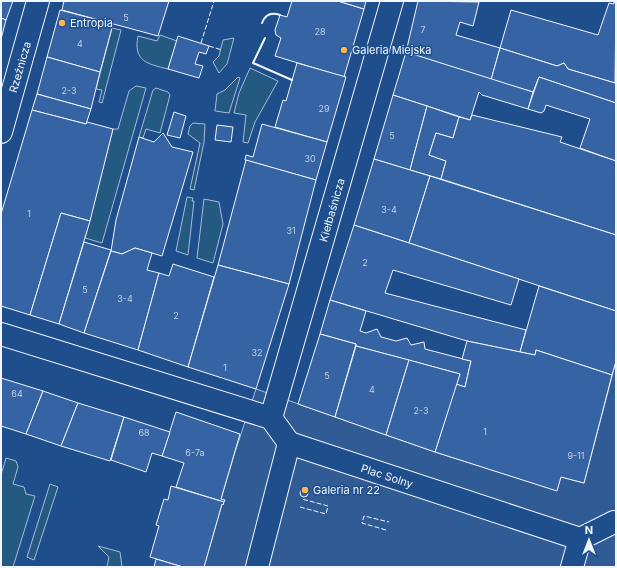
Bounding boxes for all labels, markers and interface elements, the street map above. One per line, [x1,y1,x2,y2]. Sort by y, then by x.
house number: 5 [123,12,129,23]
place label: Entropia [70,16,113,30]
marker: Entropia [57,18,67,28]
house number: 7 [420,24,426,35]
house number: 28 [314,26,326,37]
house number: 4 [77,38,83,49]
street label: Rzeźnicza [6,40,34,94]
place label: Galeria Miejska [352,43,431,57]
marker: Galeria Miejska [339,45,349,55]
house number: 2-3 [61,85,77,96]
house number: 29 [318,103,330,114]
house number: 5 [389,130,395,141]
house number: 30 [304,153,316,164]
street label: Kiełbaśnicza [316,177,348,243]
house number: 3-4 [381,204,397,215]
house number: 1 [27,208,31,219]
house number: 31 [286,225,296,236]
house number: 2 [362,257,368,268]
house number: 5 [82,284,88,295]
house number: 3-4 [117,293,133,304]
house number: 2 [173,310,179,321]
house number: 32 [251,347,263,358]
house number: 1 [223,362,227,373]
house number: 5 [324,370,330,381]
house number: 4 [369,384,375,395]
house number: 64 [11,388,23,399]
house number: 2-3 [413,405,429,416]
house number: 1 [483,426,487,437]
house number: 68 [138,427,150,438]
house number: 6-7a [185,447,205,458]
house number: 9-11 [567,450,585,461]
street label: Plac Solny [359,461,415,491]
place label: Galeria nr 22 [313,483,380,497]
marker: Galeria nr 22 [300,485,310,495]
north arrow [569,520,609,560]
text: N [585,523,593,537]

